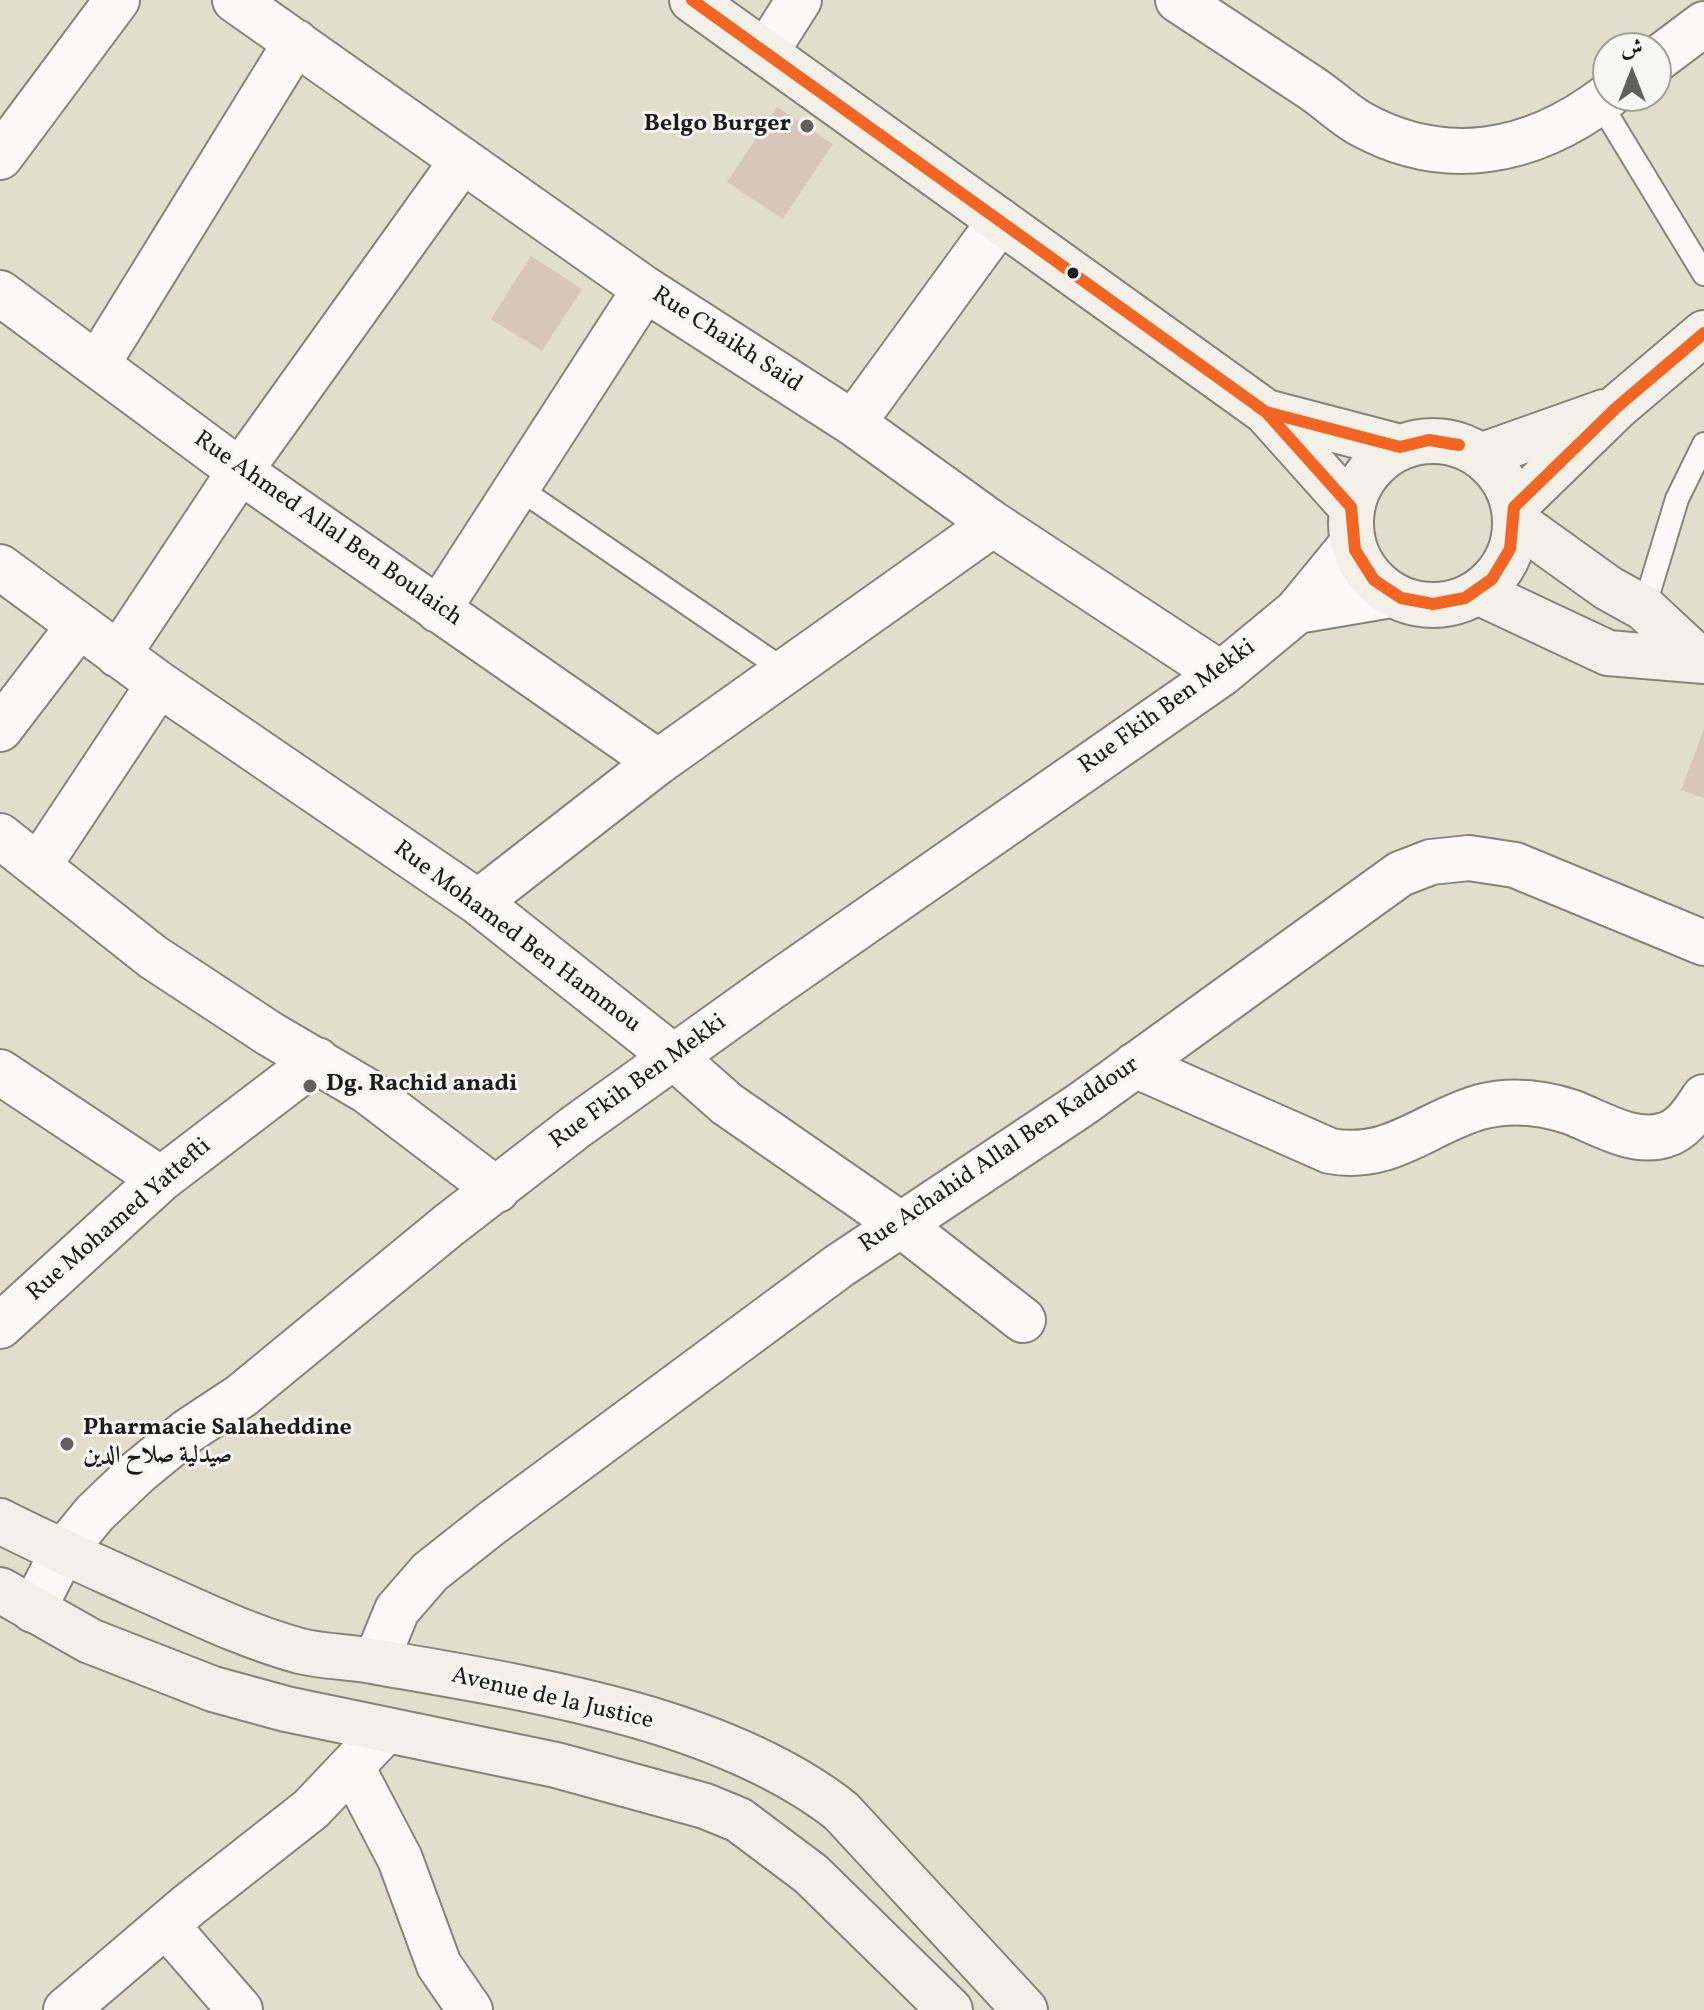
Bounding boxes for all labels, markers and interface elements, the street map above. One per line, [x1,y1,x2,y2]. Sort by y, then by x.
north arrow [1592,32,1672,112]
text: ش [1621,34,1643,65]
place label: Belgo Burger [644,112,791,140]
marker: Belgo Burger [798,117,816,135]
unlabelled marker [1065,265,1081,281]
street label: Rue Chaikh Said [645,282,807,400]
street label: Rue Ahmed Allal Ben Boulaich [187,426,467,634]
street label: Rue Fkih Ben Mekki [1074,634,1262,782]
street label: Rue Mohamed Ben Hammou [387,836,645,1040]
street label: Rue Fkih Ben Mekki [545,1009,733,1157]
street label: Rue Achahid Allal Ben Kaddour [855,1051,1145,1261]
place label: Dg. Rachid anadi [326,1072,518,1100]
marker: Dg. Rachid anadi [301,1077,319,1095]
street label: Rue Mohamed Yattefti [22,1133,218,1309]
place label: Pharmacie Salaheddine صيدلية صلاح الدين [83,1416,352,1472]
marker: Pharmacie Salaheddine صيدلية صلاح الدين [58,1435,76,1453]
street label: Avenue de la Justice [448,1663,656,1737]

